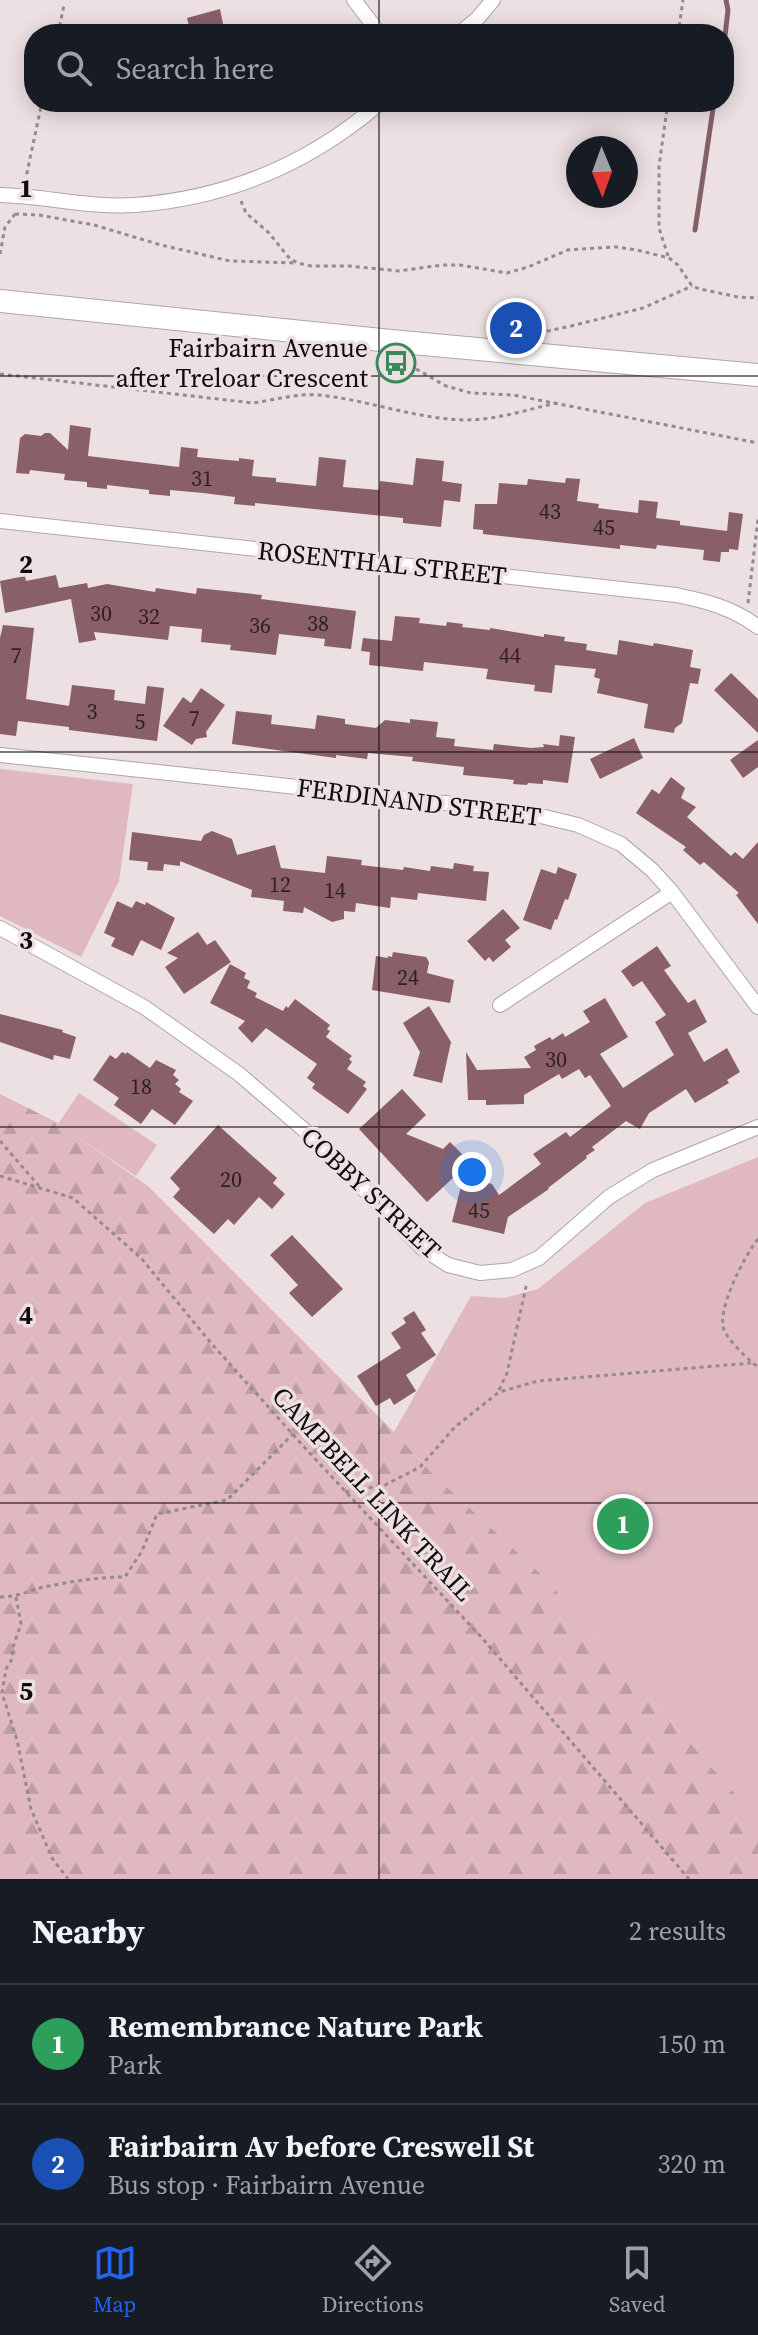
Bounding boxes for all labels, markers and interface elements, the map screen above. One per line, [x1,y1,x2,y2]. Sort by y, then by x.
search box [24,24,734,112]
icon: search [52,46,96,90]
text: Search here [116,48,274,89]
north arrow [566,136,638,208]
text: 1 [19,170,33,206]
pin: 2 [490,298,542,358]
place label: Fairbairn Avenue after Treloar Crescent [116,330,369,396]
bus stop icon: Fairbairn Avenue after Treloar Crescent [375,342,417,384]
house number: 31 [191,463,213,493]
house number: 43 [539,496,561,526]
house number: 45 [593,512,615,542]
street label: ROSENTHAL STREET [256,532,509,594]
text: 2 [19,546,33,582]
house number: 30 [90,598,112,628]
house number: 32 [138,601,160,631]
house number: 38 [307,608,329,638]
house number: 36 [249,610,271,640]
house number: 7 [10,640,22,670]
house number: 44 [499,640,521,670]
house number: 3 [86,696,98,726]
house number: 7 [188,703,200,733]
house number: 5 [134,706,146,736]
street label: FERDINAND STREET [295,769,544,835]
house number: 12 [269,869,291,899]
house number: 14 [324,875,346,905]
text: 3 [19,922,33,958]
house number: 24 [397,962,419,992]
house number: 30 [545,1044,567,1074]
house number: 18 [130,1071,152,1101]
street label: COBBY STREET [293,1119,449,1268]
your location [452,1152,492,1192]
house number: 20 [220,1164,242,1194]
house number: 45 [468,1195,490,1225]
text: 4 [19,1297,33,1333]
street label: CAMPBELL LINK TRAIL [264,1379,482,1609]
pin: 1 [597,1494,649,1554]
text: 5 [19,1673,33,1709]
text: Nearby [32,1908,145,1954]
text: 2 results [629,1913,726,1949]
text: Remembrance Nature Park [108,2006,483,2047]
text: 1 [51,2026,65,2062]
text: 150 m [658,2026,726,2062]
text: Park [108,2047,161,2083]
text: Fairbairn Av before Creswell St [108,2126,534,2167]
text: 2 [51,2146,65,2182]
text: 320 m [658,2146,726,2182]
text: Bus stop · Fairbairn Avenue [108,2167,425,2203]
tab: Map [93,2241,137,2319]
tab: Directions [322,2241,424,2319]
tab: Saved [609,2241,665,2319]

